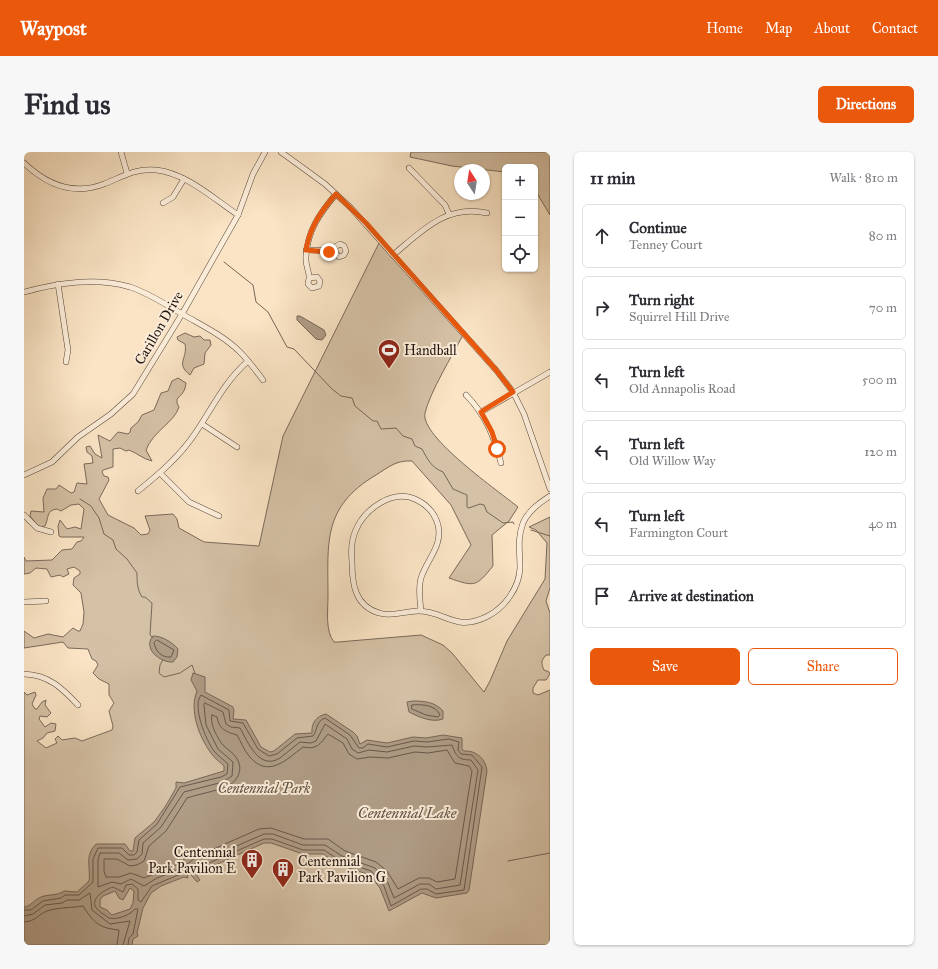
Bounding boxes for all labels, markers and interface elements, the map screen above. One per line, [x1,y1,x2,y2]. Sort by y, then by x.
text: Waypost [20,17,87,40]
text: Home [706,20,743,37]
text: Map [765,20,792,37]
text: About [814,20,850,37]
text: Contact [872,20,918,37]
button: Directions [818,86,914,123]
text: Find us [24,87,110,122]
north arrow [454,164,490,200]
map controls [502,164,538,272]
button: + [502,164,538,200]
text: 11 min [590,168,635,189]
text: Walk · 810 m [830,170,898,186]
button: − [502,200,538,236]
text: Continue [629,219,687,237]
icon: ahead [591,225,613,247]
text: 80 m [869,228,897,244]
button: locate [502,236,538,272]
text: Tenney Court [629,237,702,253]
route end [320,243,338,261]
street label: Carillon Drive [131,288,187,368]
text: Turn right [629,291,694,309]
icon: right [591,297,613,319]
text: 70 m [869,300,897,316]
text: Squirrel Hill Drive [629,309,729,325]
sports icon: Handball [376,337,402,370]
place label: Handball [404,342,457,359]
text: Turn left [629,363,685,381]
icon: left [591,369,613,391]
text: 500 m [862,372,897,388]
text: Old Annapolis Road [629,381,735,397]
text: Turn left [629,435,685,453]
route start [488,440,506,458]
icon: left [591,441,613,463]
text: 120 m [864,444,897,460]
text: Old Willow Way [629,453,716,469]
text: Turn left [629,507,685,525]
icon: left [591,513,613,535]
text: 40 m [868,516,897,532]
text: Farmington Court [629,525,728,541]
icon: arrive [591,585,613,607]
text: Arrive at destination [629,587,754,605]
button: Save [590,648,740,685]
button: Share [748,648,898,685]
park label: Centennial Park [218,780,311,797]
water label: Centennial Lake [358,804,457,822]
place label: Centennial Park Pavilion E [148,844,236,877]
building icon: Centennial Park Pavilion E [239,847,265,880]
place label: Centennial Park Pavilion G [298,853,386,886]
building icon: Centennial Park Pavilion G [270,856,296,889]

